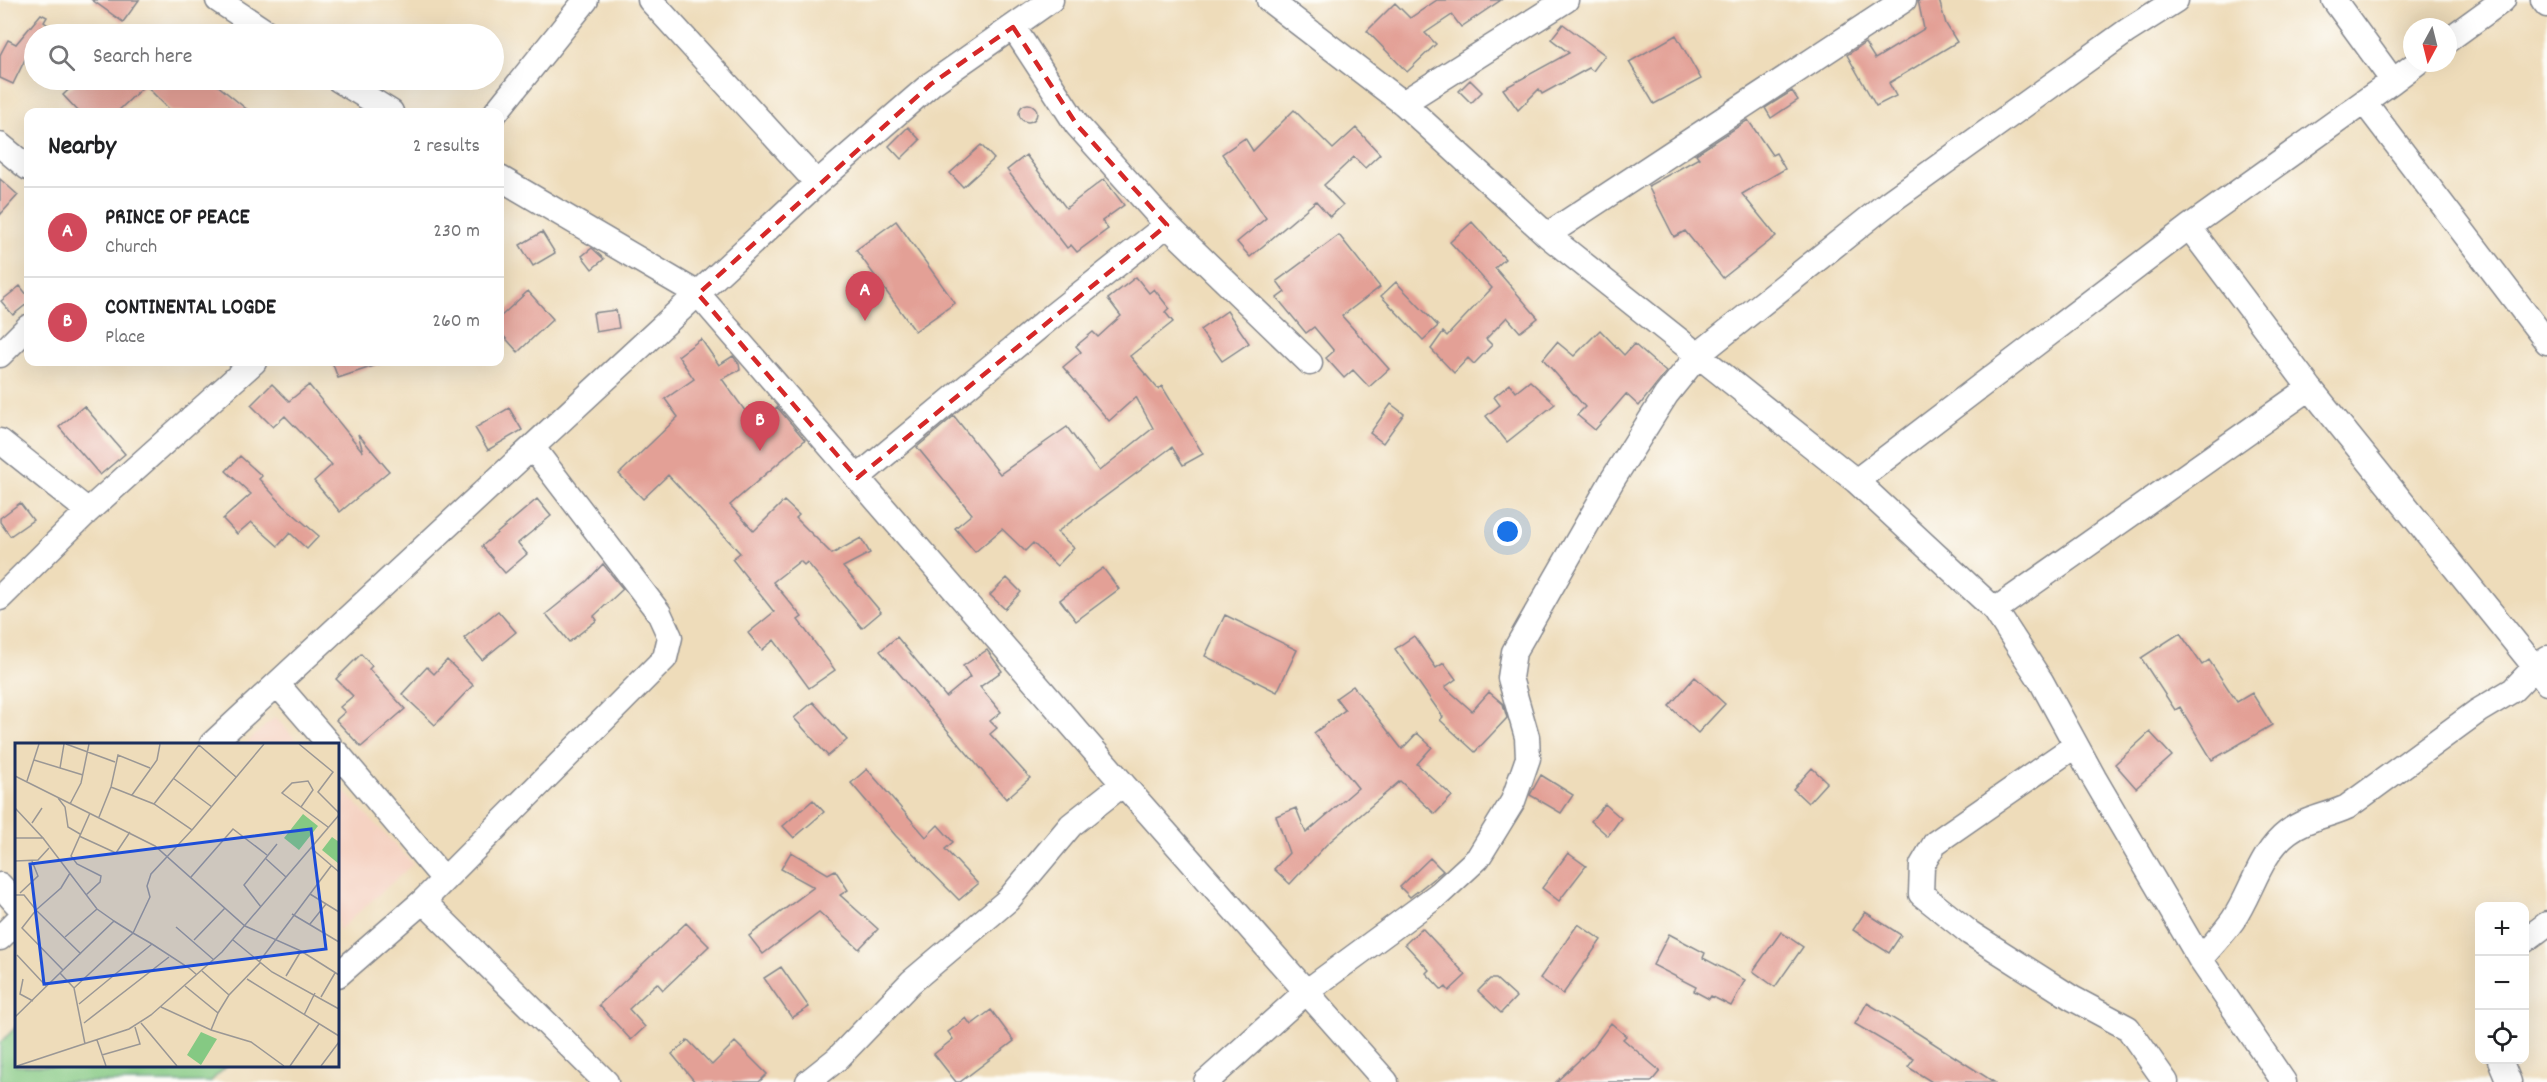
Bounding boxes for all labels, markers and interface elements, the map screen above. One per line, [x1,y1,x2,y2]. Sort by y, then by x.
north arrow [2403,18,2457,72]
search box [24,24,504,90]
icon: search [45,41,78,74]
text: Search here [93,42,192,73]
text: Nearby [48,129,116,166]
text: 2 results [413,133,480,161]
text: PRINCE OF PEACE [105,203,250,234]
text: A [62,218,73,246]
text: 230 m [433,218,480,246]
text: Church [105,234,157,262]
pin: A [846,272,884,321]
text: CONTINENTAL LOGDE [105,293,276,324]
text: B [63,308,72,336]
text: 260 m [432,308,480,336]
text: Place [105,324,145,352]
pin: B [740,402,780,451]
your location [1493,517,1522,546]
inset map [15,743,339,1067]
map controls [2475,902,2529,1064]
button: + [2475,902,2529,956]
button: − [2475,956,2529,1010]
button: locate [2475,1010,2529,1064]

